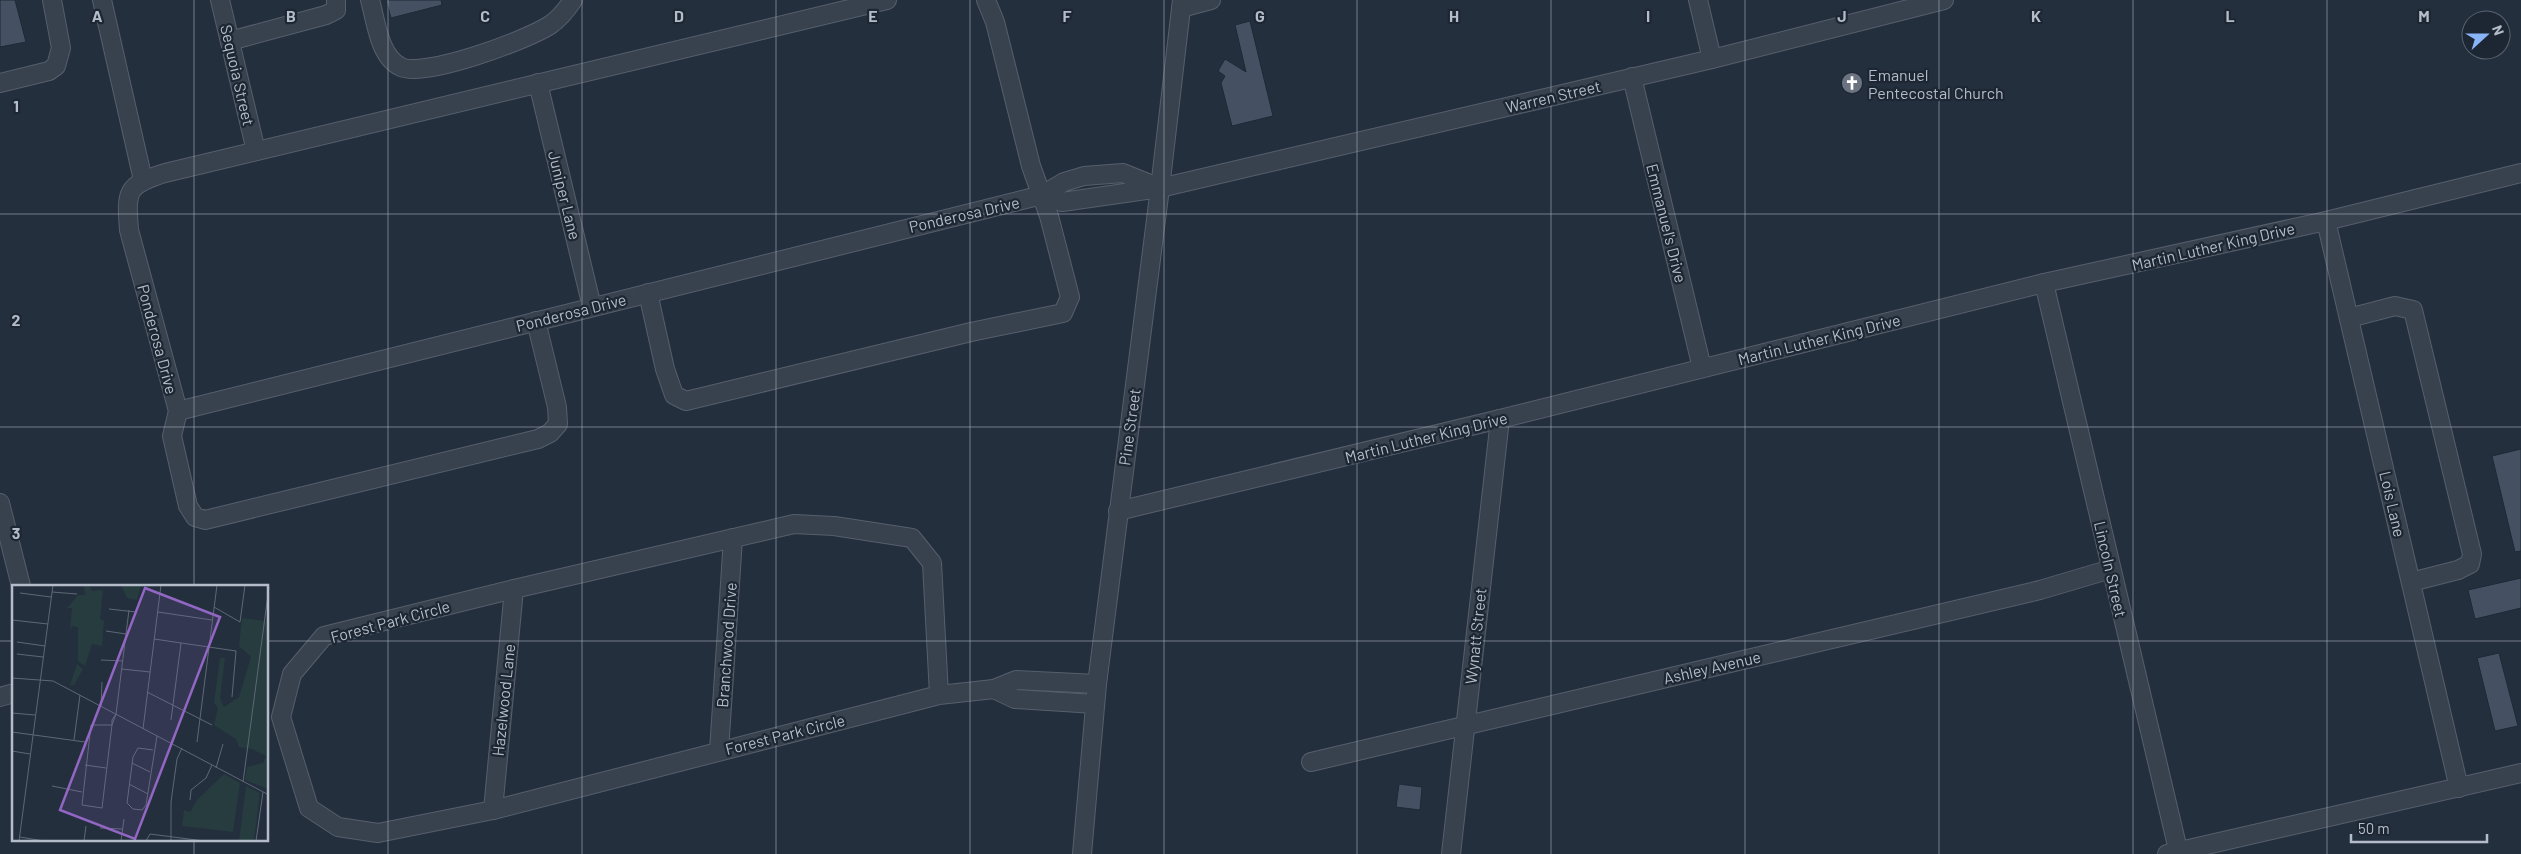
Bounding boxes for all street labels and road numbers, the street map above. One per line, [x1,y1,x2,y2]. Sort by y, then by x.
street label: Sequoia Street [217,23,259,127]
street label: Warren Street [1504,76,1602,116]
street label: Juniper Lane [545,149,585,241]
street label: Emmanuel's Drive [1643,162,1691,284]
street label: Ponderosa Drive [907,192,1021,236]
street label: Martin Luther King Drive [2130,218,2296,274]
street label: Ponderosa Drive [134,282,182,396]
street label: Ponderosa Drive [514,289,628,335]
street label: Martin Luther King Drive [1736,310,1902,368]
street label: Pine Street [1114,387,1144,467]
street label: Martin Luther King Drive [1343,408,1509,466]
street label: Lois Lane [2376,469,2410,539]
street label: Lincoln Street [2091,519,2131,619]
street label: Branchwood Drive [712,582,740,708]
street label: Wynatt Street [1461,587,1489,685]
street label: Forest Park Circle [328,596,452,646]
street label: Hazelwood Lane [488,643,518,757]
street label: Ashley Avenue [1661,647,1763,687]
street label: Forest Park Circle [723,710,847,758]

